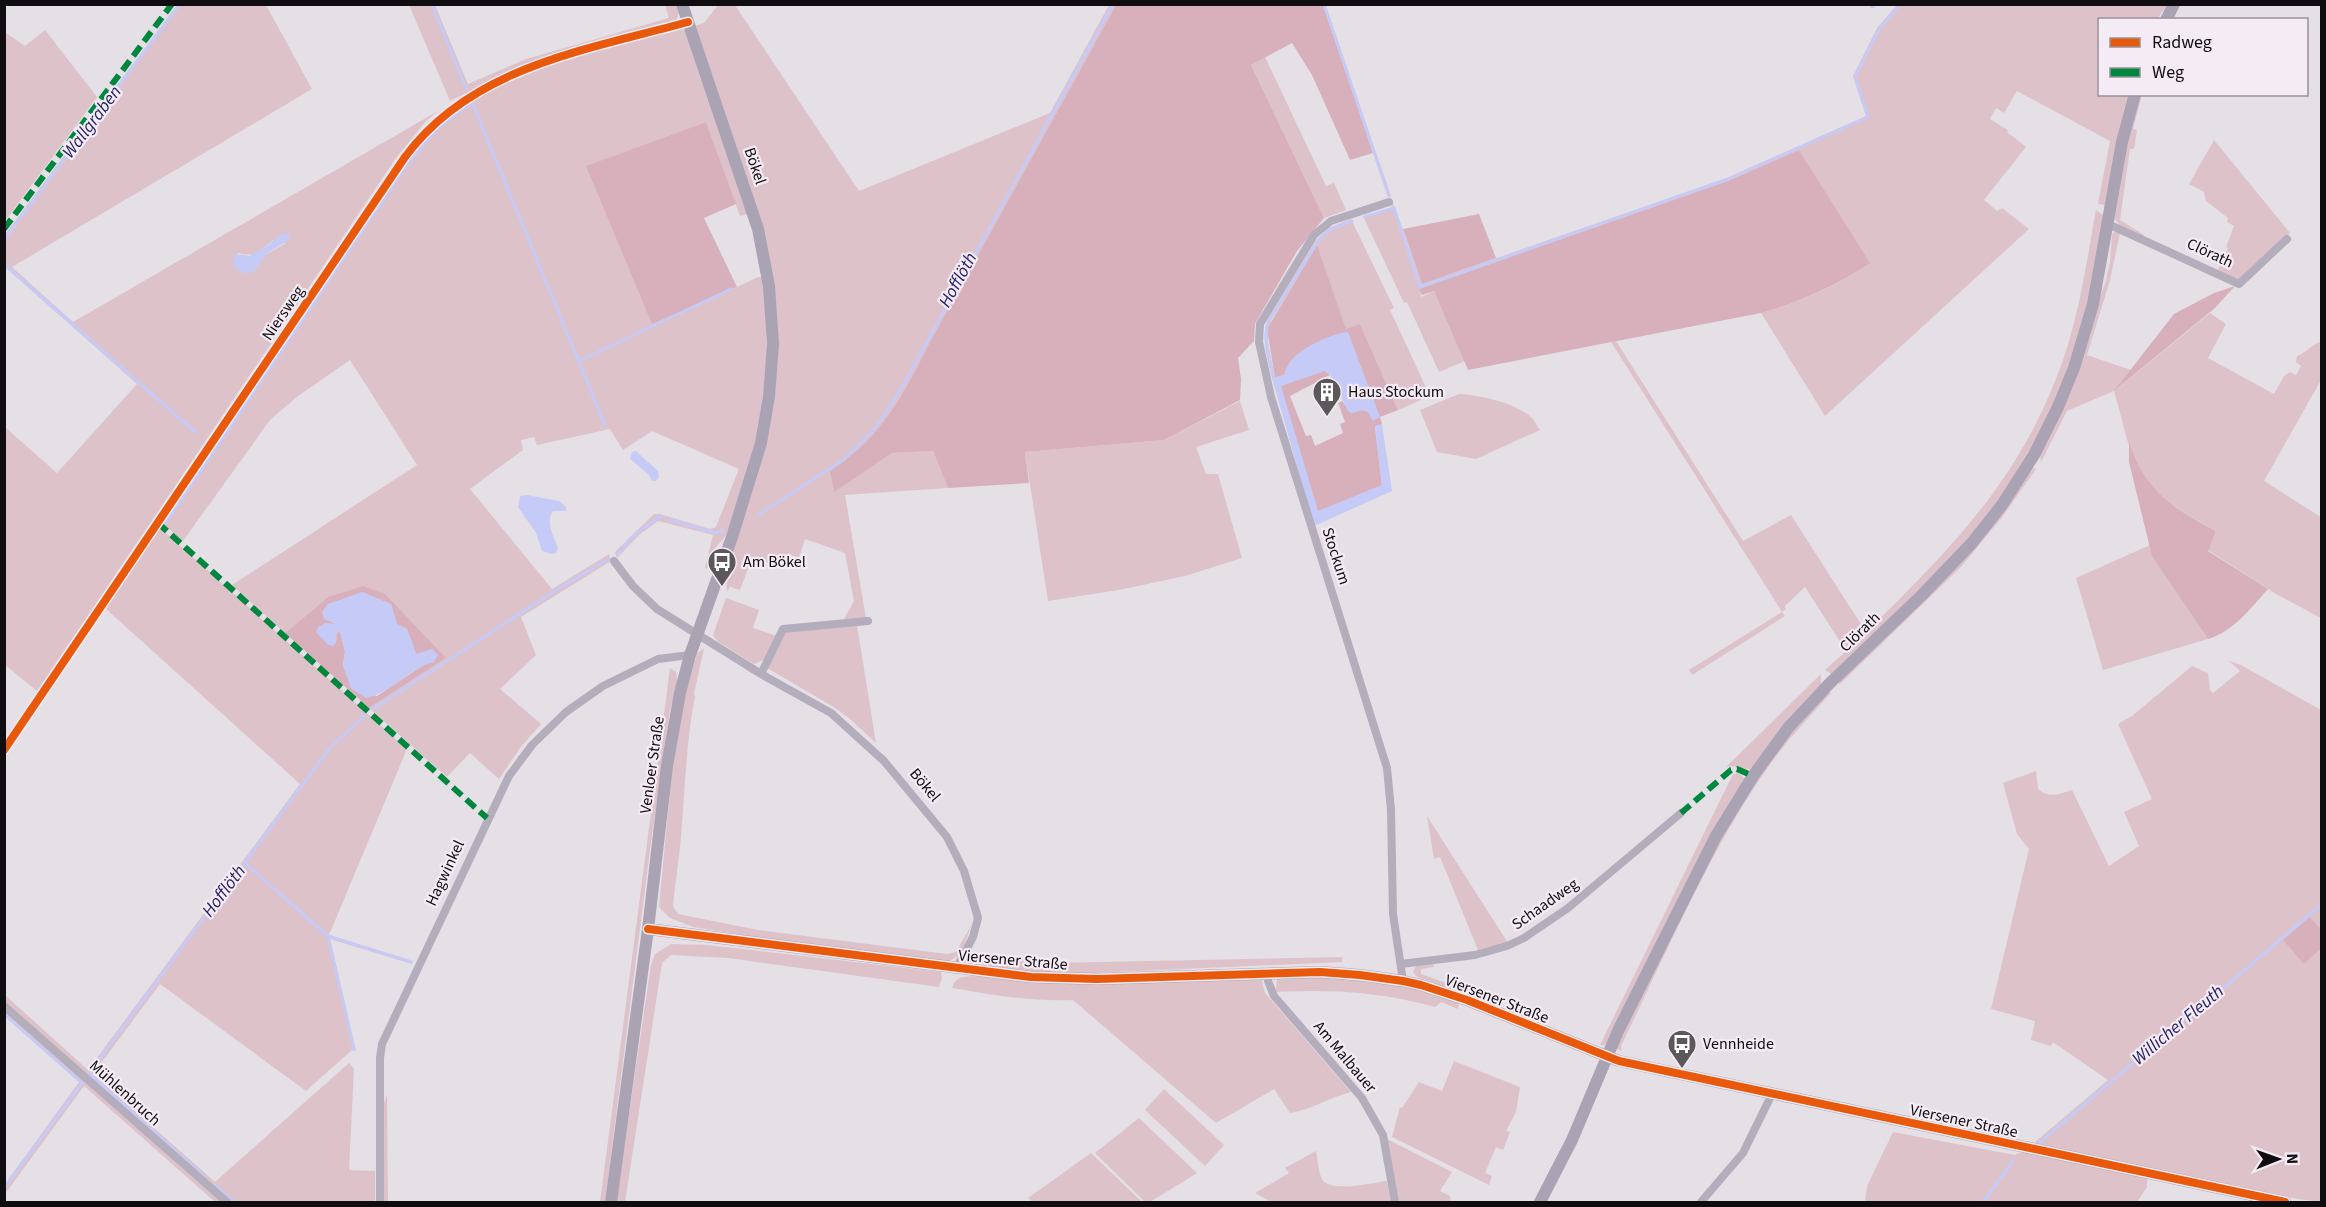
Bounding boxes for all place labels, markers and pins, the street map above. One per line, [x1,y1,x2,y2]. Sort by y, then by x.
building icon: Haus Stockum [1311,376,1343,418]
place label: Haus Stockum [1348,381,1444,403]
bus stop icon: Am Bökel [706,546,738,588]
place label: Am Bökel [743,551,806,573]
bus stop icon: Vennheide [1666,1028,1698,1070]
place label: Vennheide [1703,1033,1774,1055]

